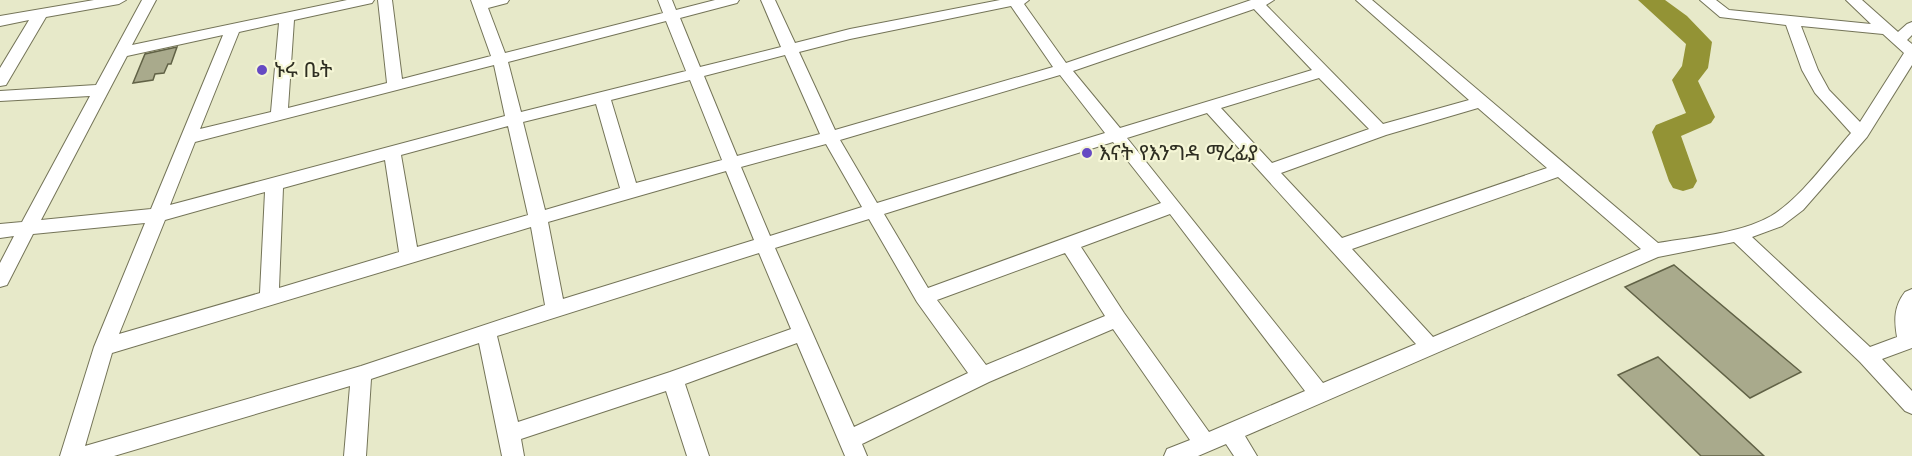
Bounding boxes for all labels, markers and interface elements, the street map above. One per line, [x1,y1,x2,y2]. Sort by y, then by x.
place label: ኑሩ ቤት [274,56,333,83]
marker: ኑሩ ቤት [255,63,269,77]
place label: እናት የእንግዳ ማረፊያ [1099,139,1258,166]
marker: እናት የእንግዳ ማረፊያ [1080,146,1094,160]

